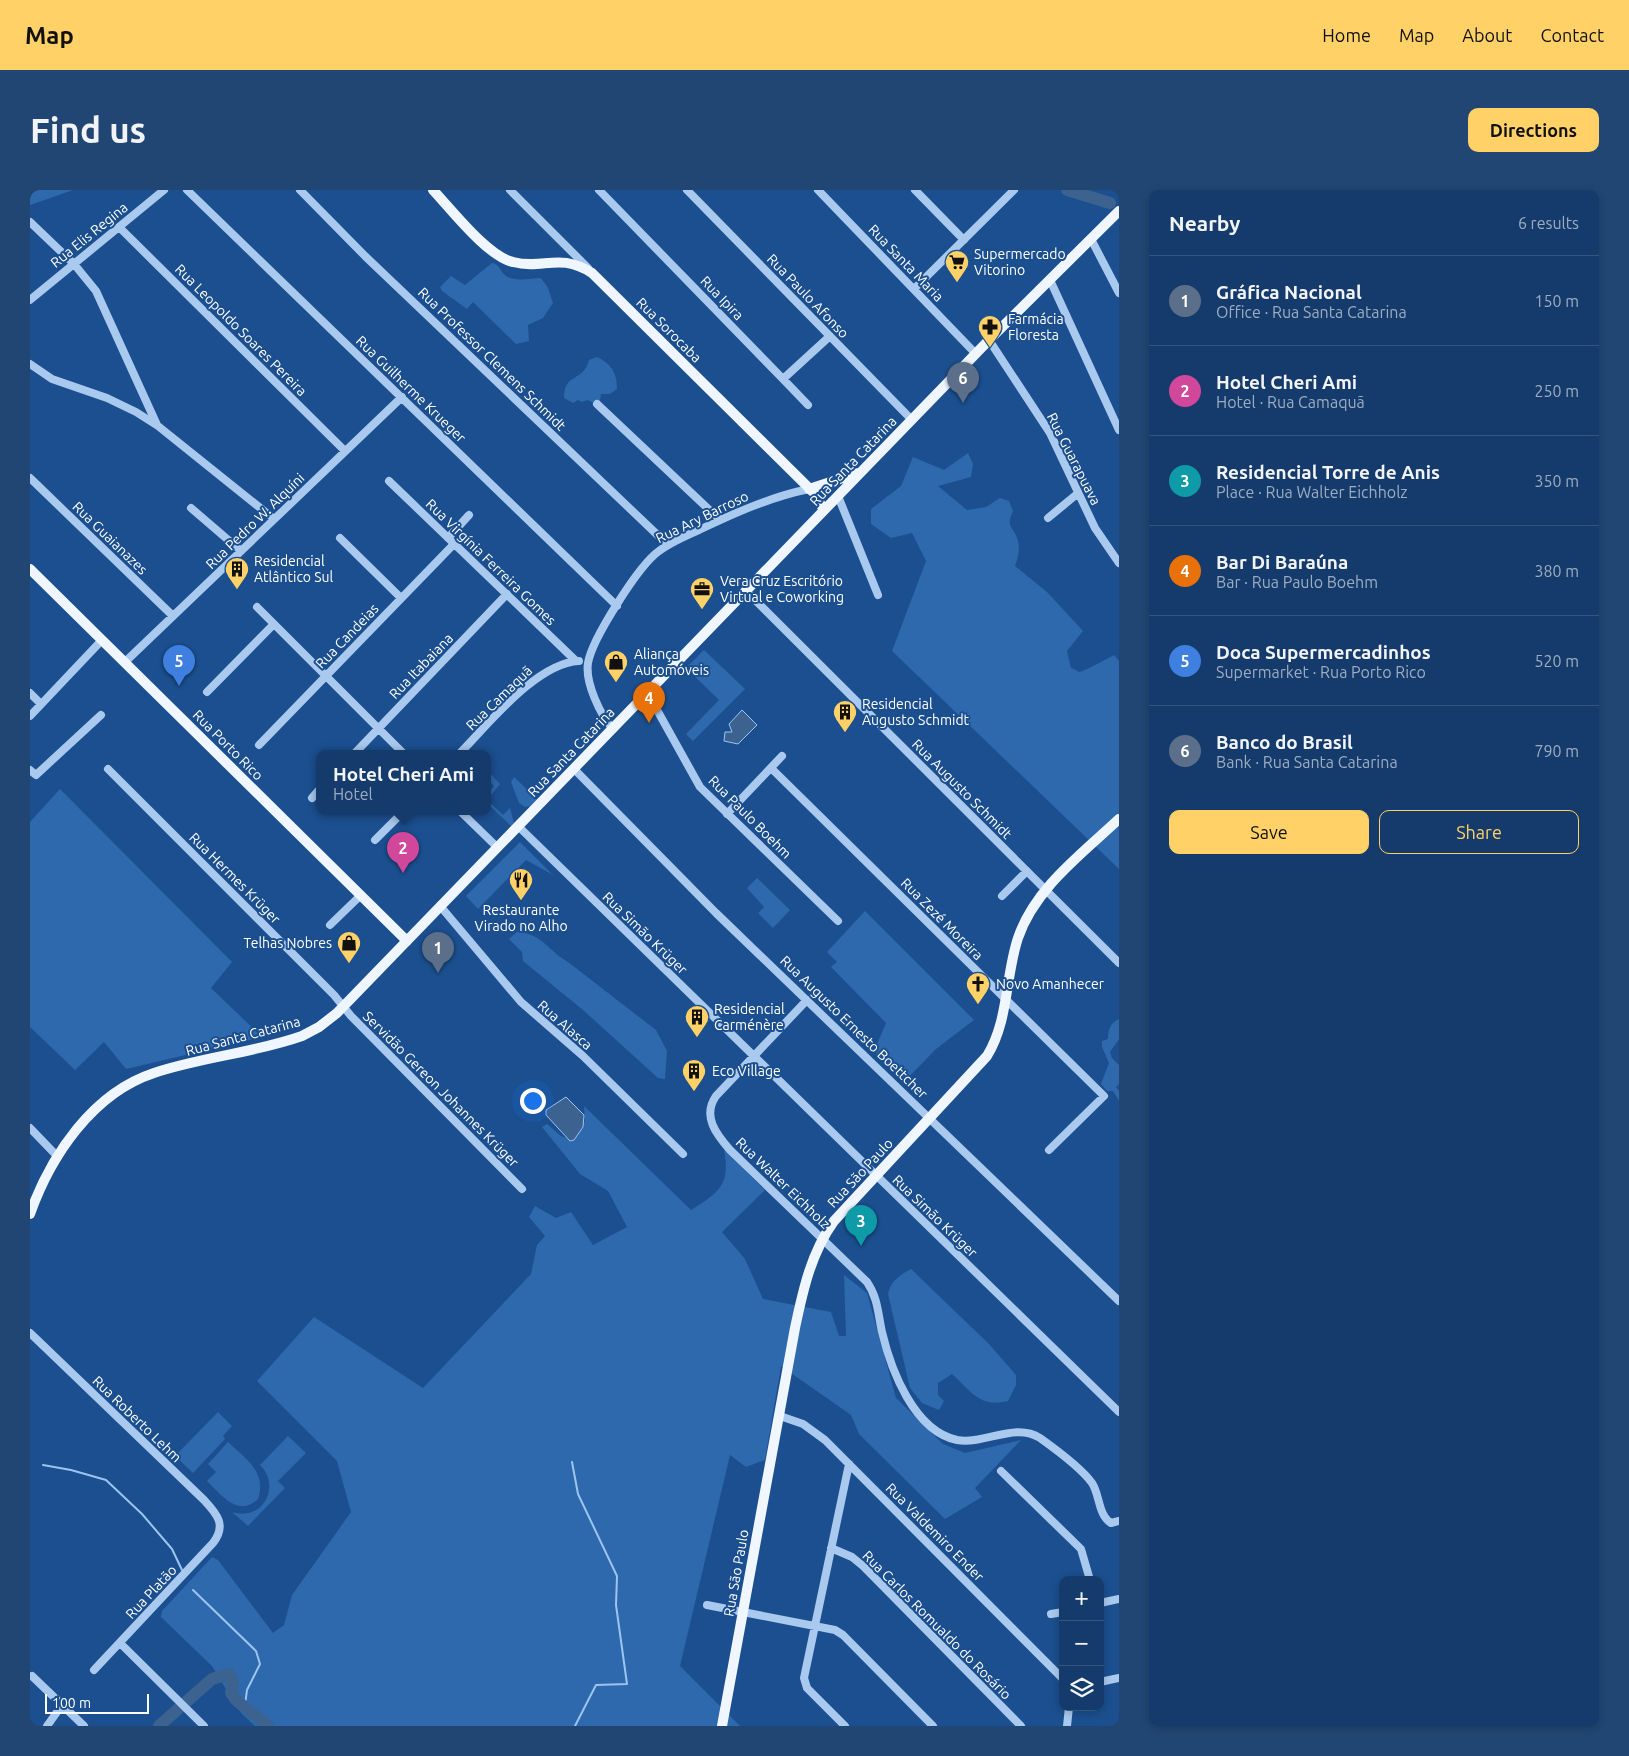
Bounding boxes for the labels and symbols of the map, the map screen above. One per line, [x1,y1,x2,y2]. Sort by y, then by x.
street label: Rua Elis Regina [47,199,131,271]
street label: Rua Santa Maria [865,221,947,305]
place label: Supermercado Vitorino [974,246,1066,278]
supermarket icon: Supermercado Vitorino [944,249,970,283]
street label: Rua Paulo Afonso [764,251,852,341]
street label: Rua Leopoldo Soares Pereira [172,261,310,399]
street label: Rua Ipira [697,273,747,323]
street label: Rua Professor Clemens Schmidt [415,284,569,434]
street label: Rua Sorocaba [633,294,705,366]
place label: Farmácia Floresta [1008,311,1064,343]
pharmacy icon: Farmácia Floresta [977,314,1003,348]
street label: Rua Guilherme Krueger [353,332,470,446]
pin: 6 [947,362,979,403]
street label: Rua Guarapuava [1044,410,1104,508]
street label: Rua Santa Catarina [806,413,900,509]
street label: Rua Pedro W. Alquíni [202,470,308,572]
street label: Rua Ary Barroso [653,488,751,546]
street label: Rua Virgínia Ferreira Gomes [423,496,559,628]
street label: Rua Guaianazes [69,498,151,578]
place label: Residencial Atlântico Sul [254,553,334,585]
building icon: Residencial Atlântico Sul [224,556,250,590]
place label: Vera Cruz Escritório Virtual e Coworking [720,573,844,605]
office icon: Vera Cruz Escritório Virtual e Coworking [689,576,715,610]
street label: Rua Candeias [312,600,382,672]
street label: Rua Itabaiana [386,630,456,702]
pin: 5 [163,645,195,686]
place label: Aliança Automóveis [634,646,709,678]
shop icon: Aliança Automóveis [603,649,629,683]
street label: Rua Camaquã [463,663,535,733]
pin: 4 [633,682,665,723]
place label: Residencial Augusto Schmidt [862,696,970,728]
building icon: Residencial Augusto Schmidt [832,699,858,733]
street label: Rua Santa Catarina [524,704,618,800]
street label: Rua Porto Rico [190,707,266,783]
street label: Rua Augusto Schmidt [909,736,1015,842]
street label: Rua Paulo Boehm [705,772,795,862]
street label: Rua Hermes Krüger [186,829,284,927]
pin: 2 [387,832,419,873]
restaurant icon: Restaurante Virado no Alho [508,867,534,901]
street label: Rua Zezé Moreira [898,875,986,963]
street label: Rua Simão Krüger [599,889,691,978]
place label: Restaurante Virado no Alho [474,902,568,934]
shop icon: Telhas Nobres [336,930,362,964]
pin: 1 [422,932,454,973]
place label: Telhas Nobres [244,935,332,951]
street label: Rua Augusto Ernesto Boettcher [777,952,931,1102]
church icon: Novo Amanhecer [965,971,991,1005]
place label: Novo Amanhecer [996,976,1105,992]
street label: Rua Alasca [535,997,595,1053]
place label: Residencial Carménère [714,1001,785,1033]
building icon: Residencial Carménère [684,1004,710,1038]
street label: Servidão Gereon Johannes Krüger [360,1008,523,1171]
street label: Rua Santa Catarina [184,1013,302,1059]
building icon: Eco Village [681,1058,707,1092]
place label: Eco Village [712,1063,781,1079]
your location [520,1088,546,1114]
street label: Rua Walter Eichholz [733,1134,833,1232]
street label: Rua São Paulo [824,1135,896,1211]
street label: Rua Simão Krüger [889,1172,981,1261]
pin: 3 [845,1205,877,1246]
street label: Rua Roberto Lehm [89,1373,185,1465]
street label: Rua Valdemiro Ender [883,1480,988,1585]
street label: Rua São Paulo [720,1528,752,1618]
street label: Rua Carlos Romualdo do Rosário [859,1547,1015,1703]
street label: Rua Platão [122,1562,180,1622]
scale bar [45,1691,149,1714]

